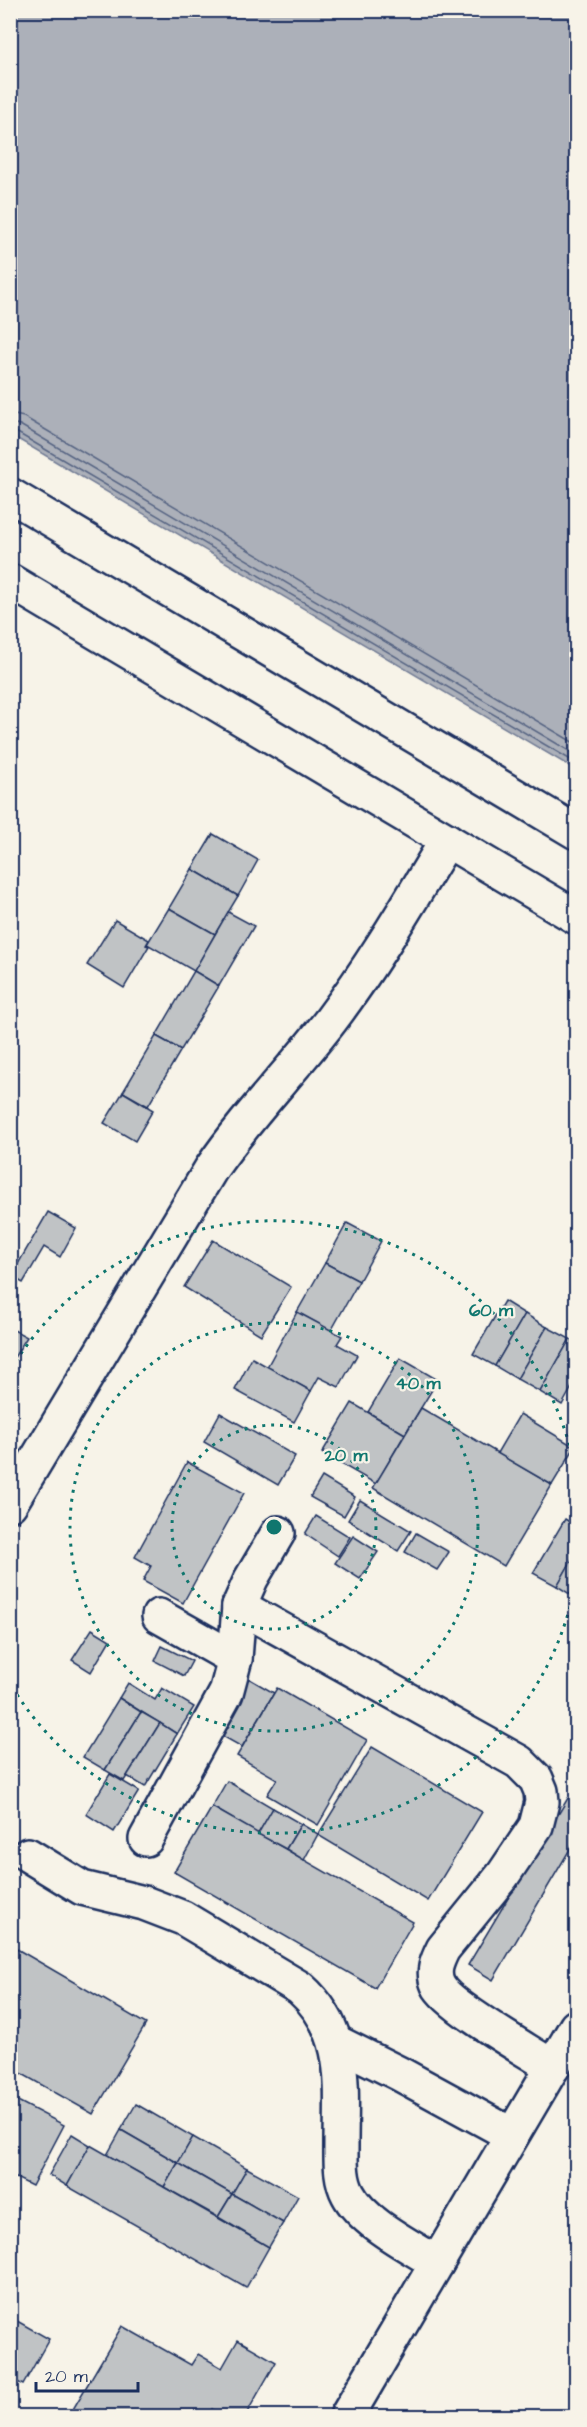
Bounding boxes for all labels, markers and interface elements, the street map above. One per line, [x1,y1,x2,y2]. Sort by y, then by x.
text: 60 m [469,1298,514,1323]
text: 40 m [396,1371,441,1396]
text: 20 m [324,1443,368,1468]
centre of rings [264,1517,284,1537]
scale bar [36,2355,138,2393]
text: 20 m [45,2364,88,2389]

